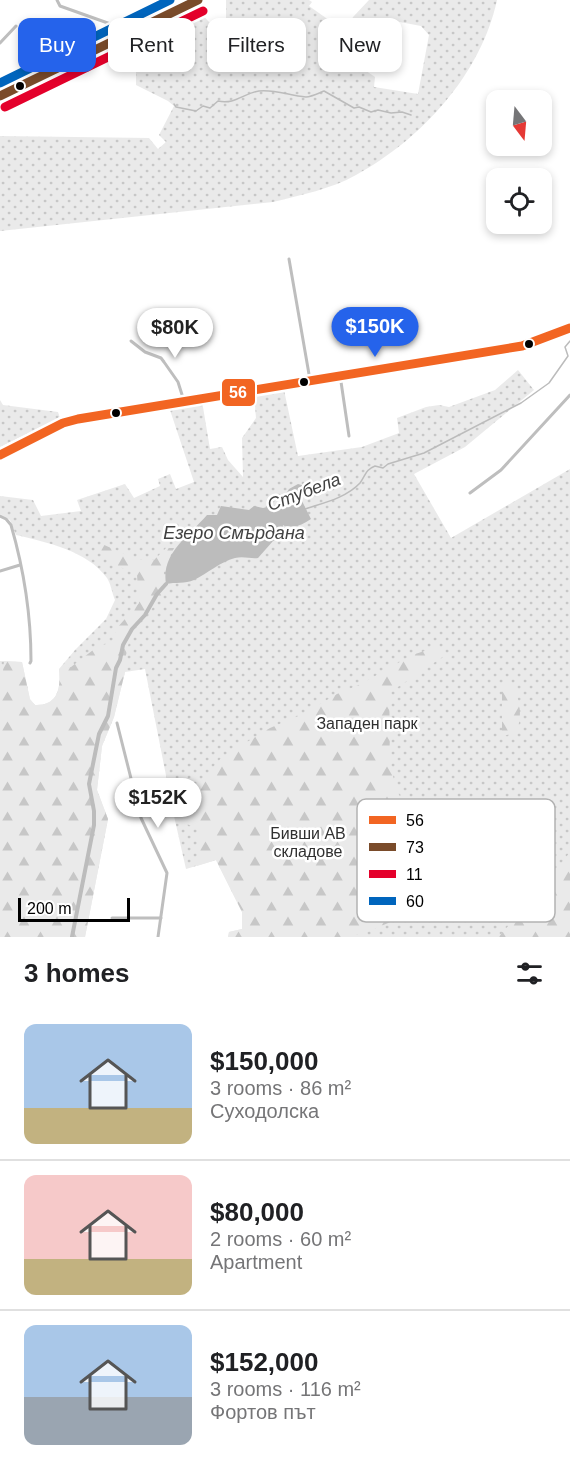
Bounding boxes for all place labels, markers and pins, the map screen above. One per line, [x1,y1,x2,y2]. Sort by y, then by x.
unlabelled marker [14,80,26,92]
pin: $150K [333,307,417,358]
pin: $80K [139,308,211,359]
unlabelled marker [523,338,535,350]
unlabelled marker [298,376,310,388]
unlabelled marker [110,407,122,419]
pin: $152K [116,778,200,829]

